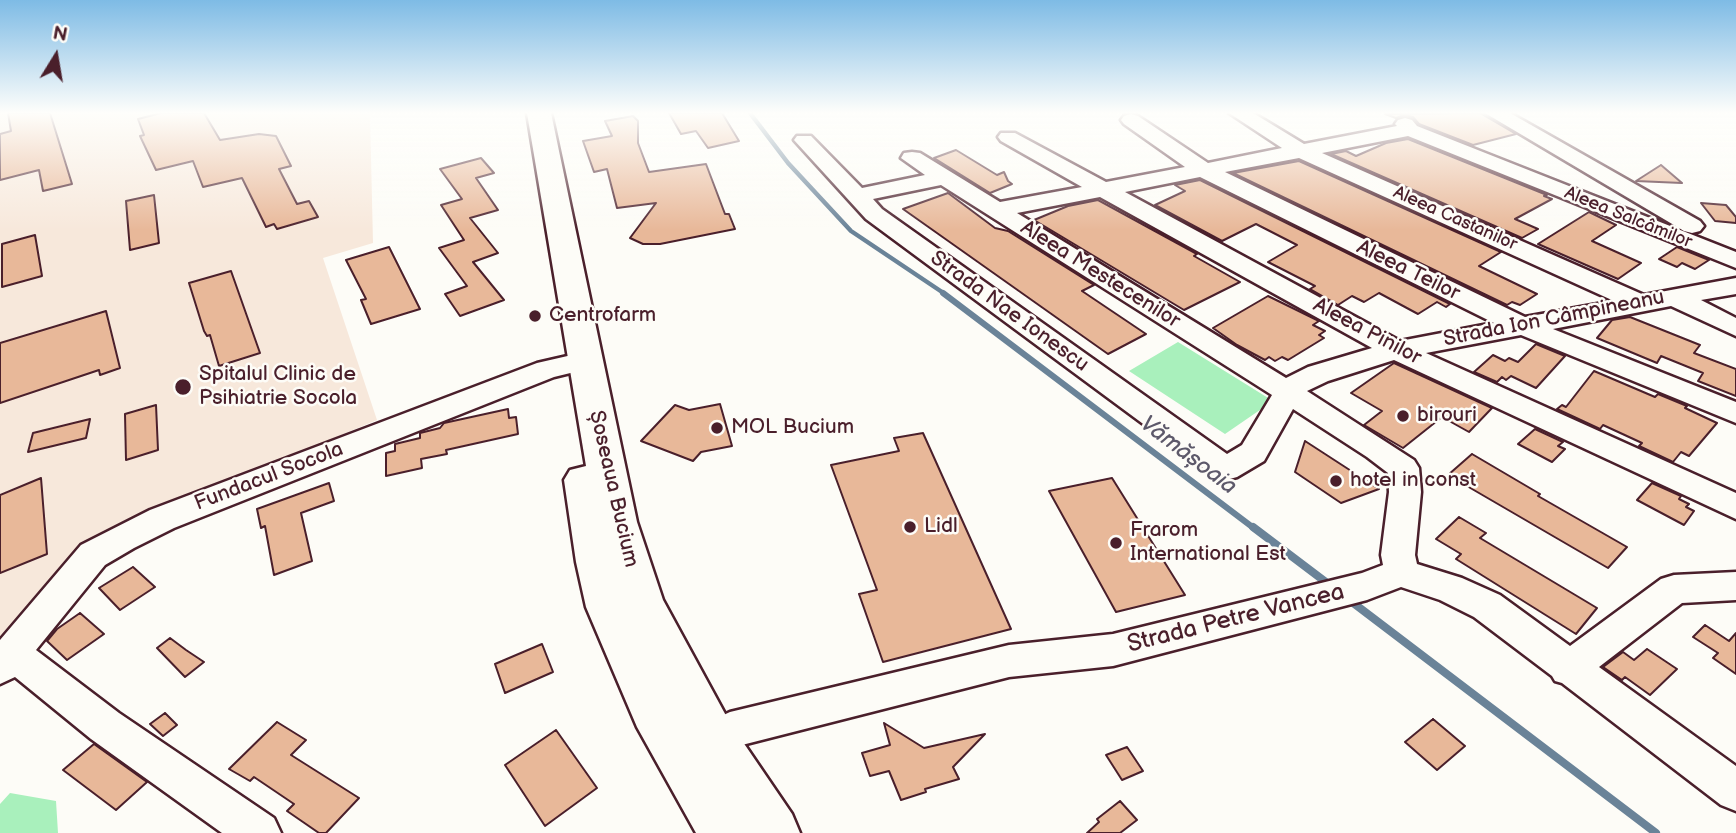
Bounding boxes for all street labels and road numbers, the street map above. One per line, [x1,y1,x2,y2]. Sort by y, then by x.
street label: Aleea Castanilor [1390,182,1520,256]
street label: Aleea Salcâmilor [1561,183,1695,253]
street label: Aleea Mestecenilor [1016,216,1184,334]
street label: Aleea Teilor [1352,235,1464,307]
street label: Strada Nae Ionescu [925,246,1093,378]
street label: Strada Ion Câmpineanu [1441,285,1667,353]
street label: Aleea Pinilor [1309,293,1425,371]
street label: Șoseaua Bucium [583,408,643,570]
street label: Fundacul Socola [191,437,347,517]
street label: Strada Petre Vancea [1124,578,1348,660]

